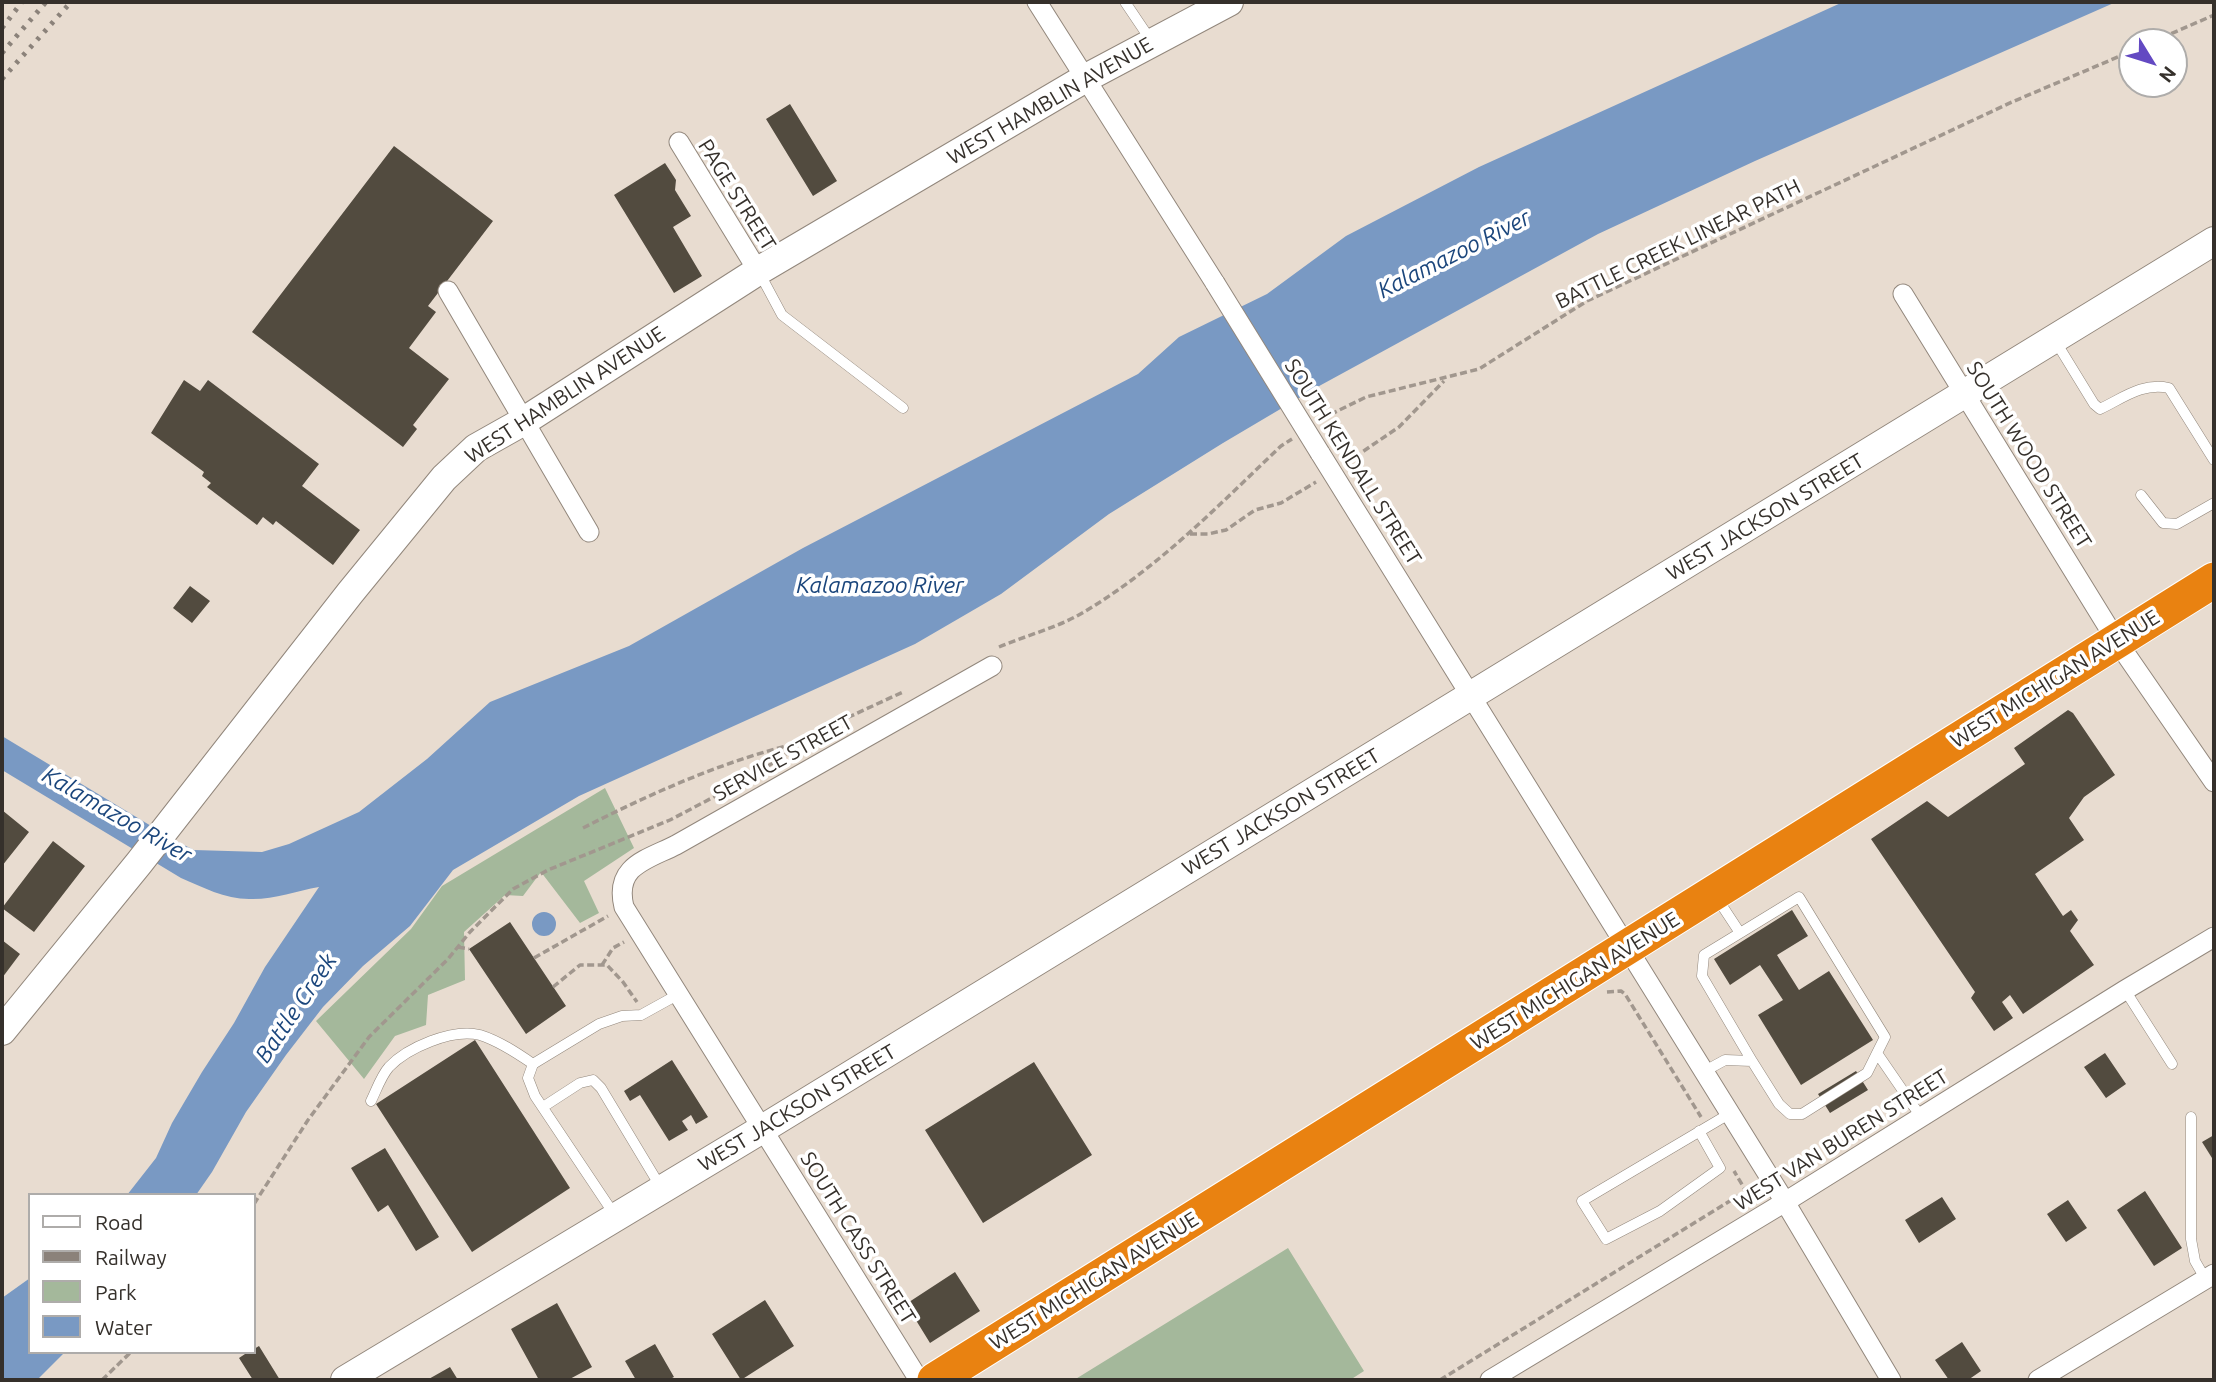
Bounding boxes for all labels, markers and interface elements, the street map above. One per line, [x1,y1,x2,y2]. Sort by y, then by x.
north arrow [2118,28,2188,98]
street label: WEST HAMBLIN AVENUE [943,32,1157,170]
text: N [2155,62,2181,87]
street label: PAGE STREET [693,135,781,255]
street label: BATTLE CREEK LINEAR PATH [1551,174,1805,314]
water label: Kalamazoo River [1373,204,1535,304]
street label: WEST HAMBLIN AVENUE [460,321,670,469]
street label: SOUTH KENDALL STREET [1279,355,1427,569]
street label: SOUTH WOOD STREET [1961,357,2097,553]
street label: WEST JACKSON STREET [1662,448,1868,586]
water label: Kalamazoo River [796,571,964,599]
street label: WEST MICHIGAN AVENUE [1946,604,2164,754]
street label: SERVICE STREET [709,709,857,807]
street label: WEST JACKSON STREET [1178,743,1384,881]
water label: Kalamazoo River [38,761,196,869]
street label: WEST MICHIGAN AVENUE [1466,906,1684,1056]
water label: Battle Creek [249,948,343,1068]
street label: WEST JACKSON STREET [694,1039,900,1177]
street label: WEST VAN BUREN STREET [1729,1064,1953,1216]
street label: SOUTH CASS STREET [795,1147,921,1329]
legend [28,1193,256,1354]
street label: WEST MICHIGAN AVENUE [985,1206,1203,1356]
text: Road [95,1210,143,1234]
text: Railway [95,1245,167,1269]
text: Park [95,1280,137,1304]
text: Water [95,1315,153,1339]

